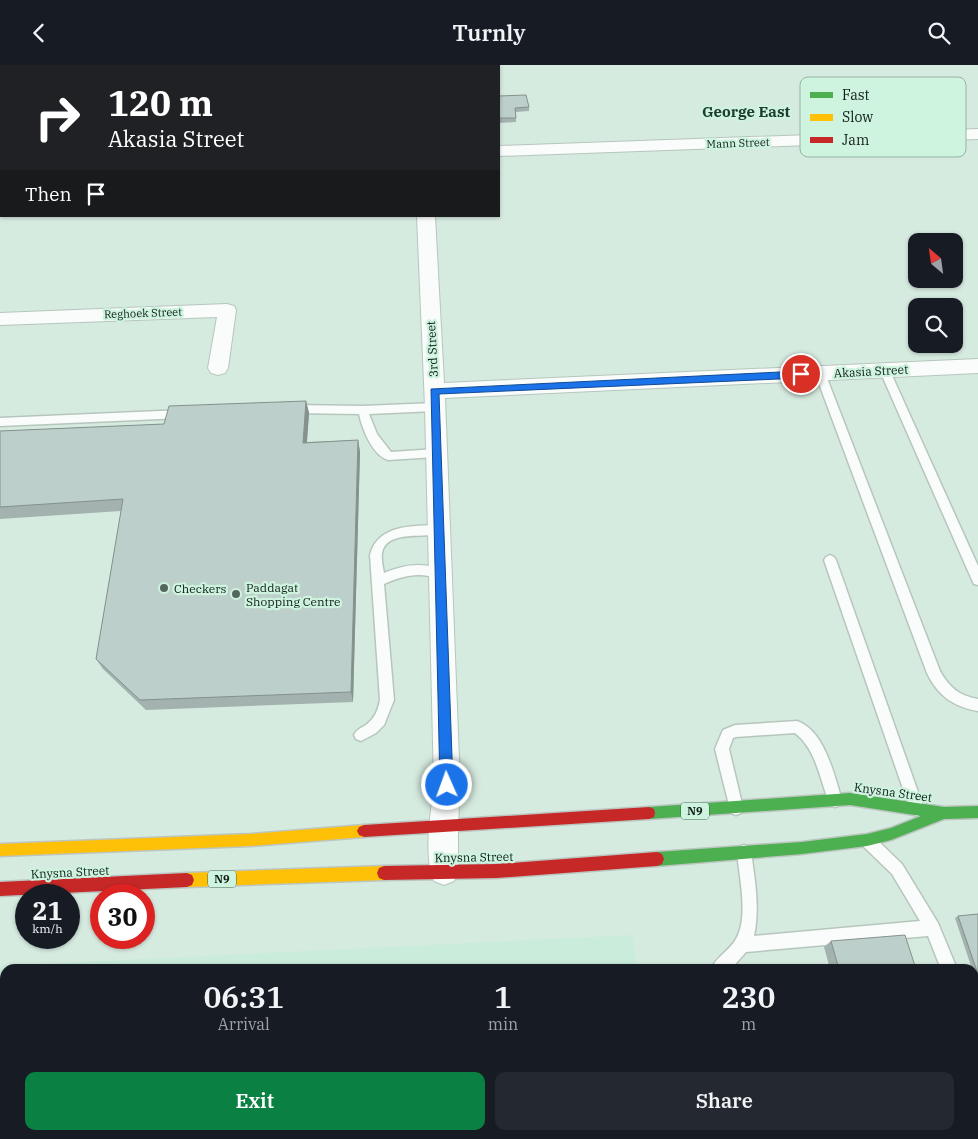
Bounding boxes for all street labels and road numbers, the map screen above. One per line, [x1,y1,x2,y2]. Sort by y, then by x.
street label: Mann Street [706,135,770,151]
street label: Reghoek Street [104,305,182,321]
street label: 3rd Street [423,320,441,378]
street label: Akasia Street [833,362,909,380]
street label: Knysna Street [853,779,933,805]
road number: N9 [681,803,709,819]
street label: Knysna Street [434,849,514,865]
street label: Knysna Street [30,862,110,882]
road number: N9 [208,871,236,887]

